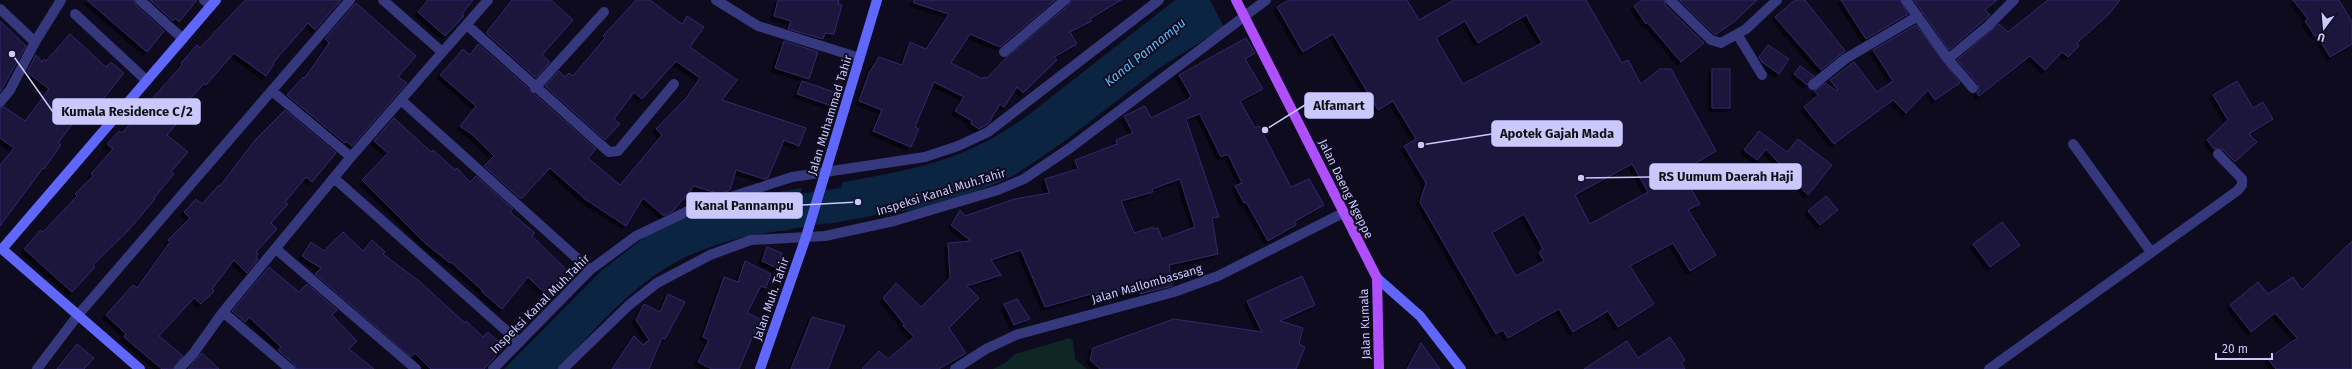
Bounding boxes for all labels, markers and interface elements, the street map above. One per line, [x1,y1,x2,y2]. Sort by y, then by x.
north arrow [2304,8,2344,48]
water label: Kanal Pannampu [1101,15,1189,89]
text: U [2316,30,2327,44]
street label: Jalan Muhammad Tahir [805,53,855,177]
callout: Alfamart [1305,93,1373,118]
text: Alfamart [1312,98,1366,113]
callout: Kumala Residence C/2 [53,99,200,124]
text: Kumala Residence C/2 [61,104,193,119]
callout: Apotek Gajah Mada [1492,121,1622,146]
text: Apotek Gajah Mada [1499,126,1614,141]
street label: Jalan Daeng Ngeppe [1316,137,1376,241]
callout: RS Uumum Daerah Haji [1650,164,1801,189]
street label: Inspeksi Kanal Muh.Tahir [875,166,1008,218]
text: RS Uumum Daerah Haji [1659,169,1794,184]
callout: Kanal Pannampu [687,193,802,218]
text: Kanal Pannampu [694,198,794,213]
street label: Inspeksi Kanal Muh.Tahir [488,251,593,356]
street label: Jalan Muh. Tahir [750,255,792,342]
street label: Jalan Mallombassang [1090,261,1205,307]
street label: Jalan Kumala [1357,288,1373,360]
scale bar [2216,335,2272,361]
text: 20 m [2222,342,2248,356]

